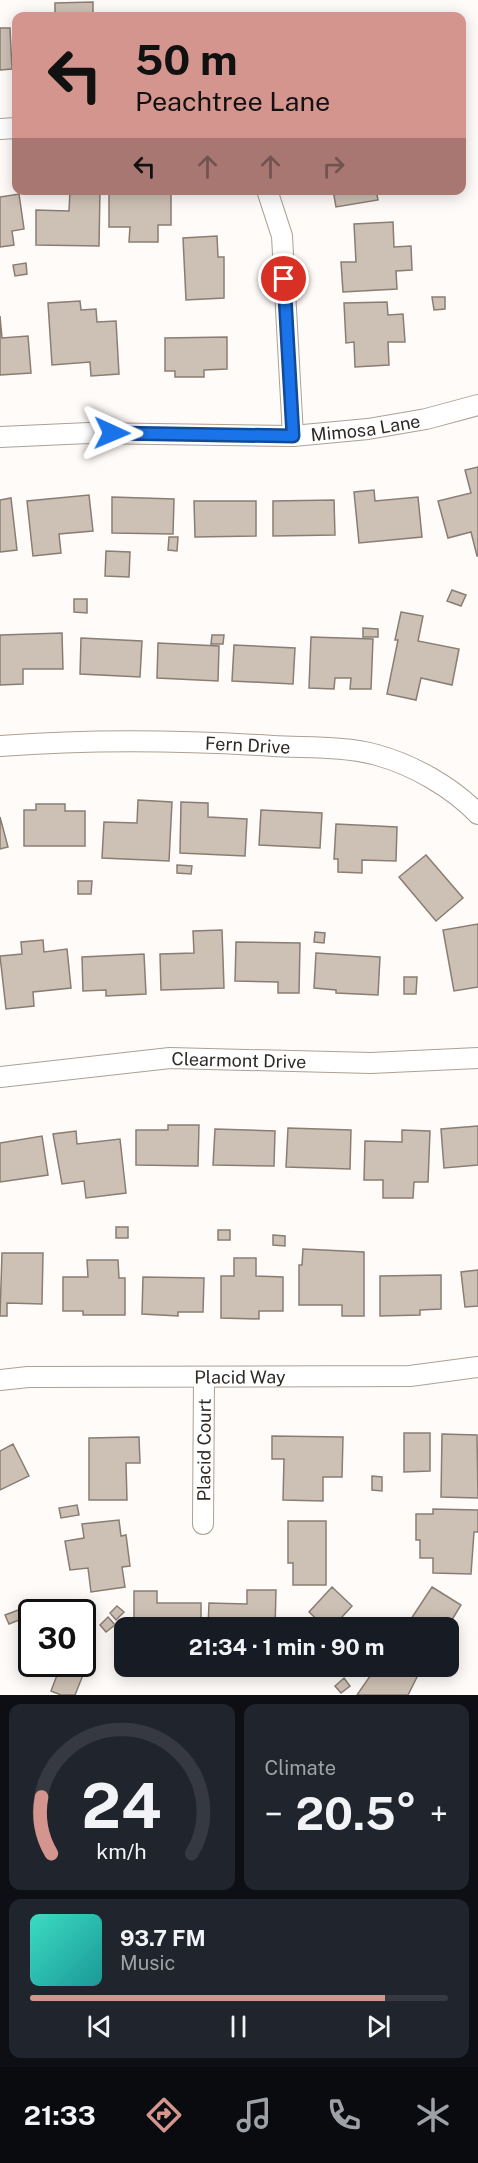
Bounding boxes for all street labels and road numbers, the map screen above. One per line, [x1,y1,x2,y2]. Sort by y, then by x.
street label: Mimosa Lane [310,410,422,445]
street label: Fern Drive [205,732,291,757]
street label: Clearmont Drive [171,1048,307,1072]
street label: Placid Way [194,1366,286,1387]
street label: Placid Court [193,1398,214,1502]

